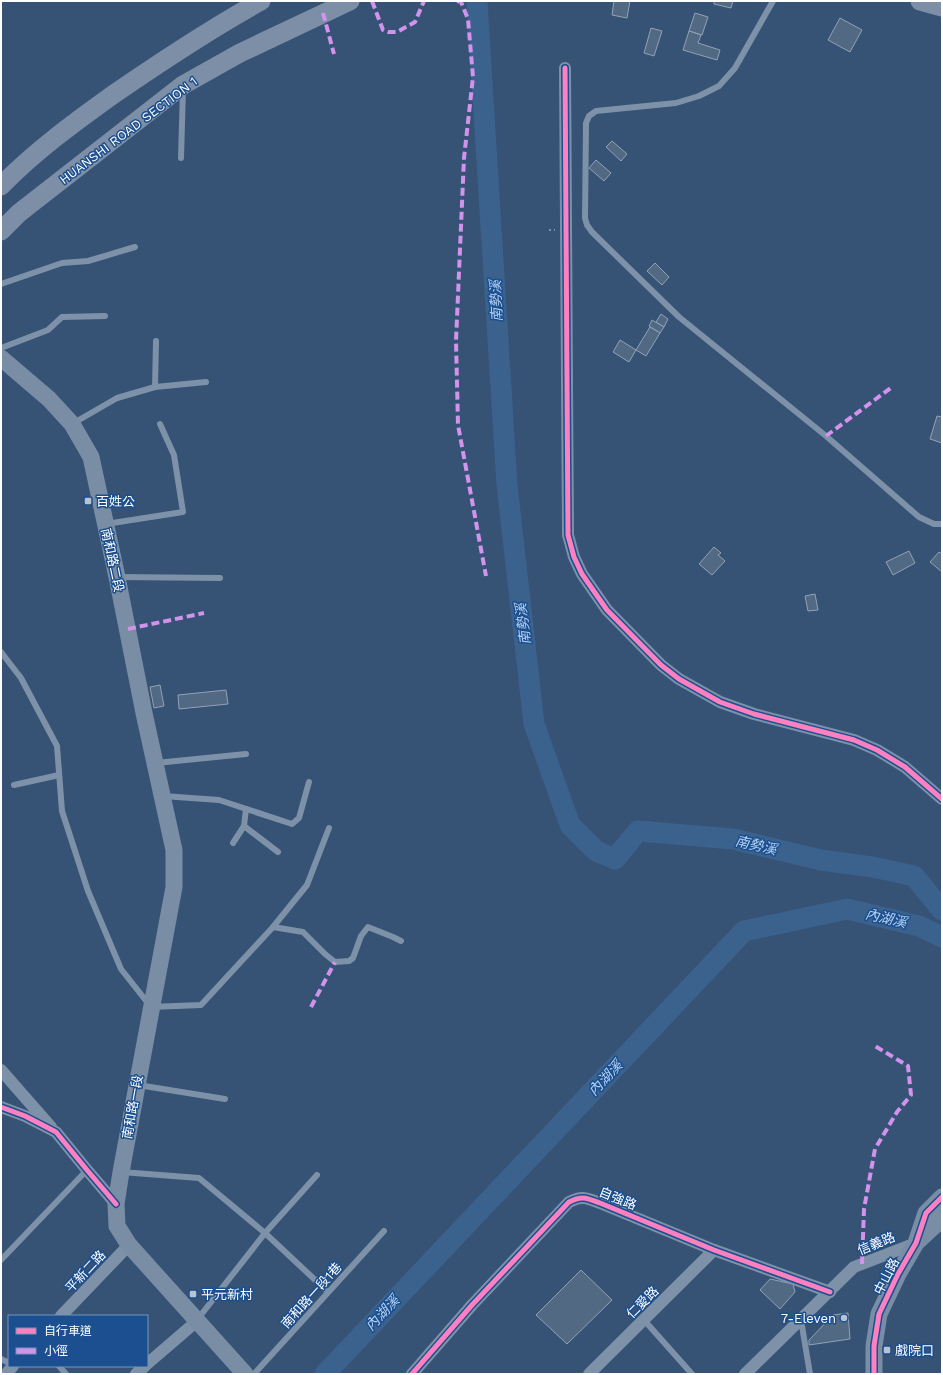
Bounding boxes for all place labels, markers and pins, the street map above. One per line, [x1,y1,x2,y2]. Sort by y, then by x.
place label: 百姓公 [96,494,135,509]
marker: 百姓公 [83,496,93,506]
place label: 平元新村 [201,1287,253,1302]
marker: 平元新村 [188,1289,198,1299]
place label: 7-Eleven [781,1311,836,1326]
marker: 7-Eleven [839,1313,849,1323]
place label: 戲院口 [895,1343,934,1358]
marker: 戲院口 [882,1345,892,1355]

